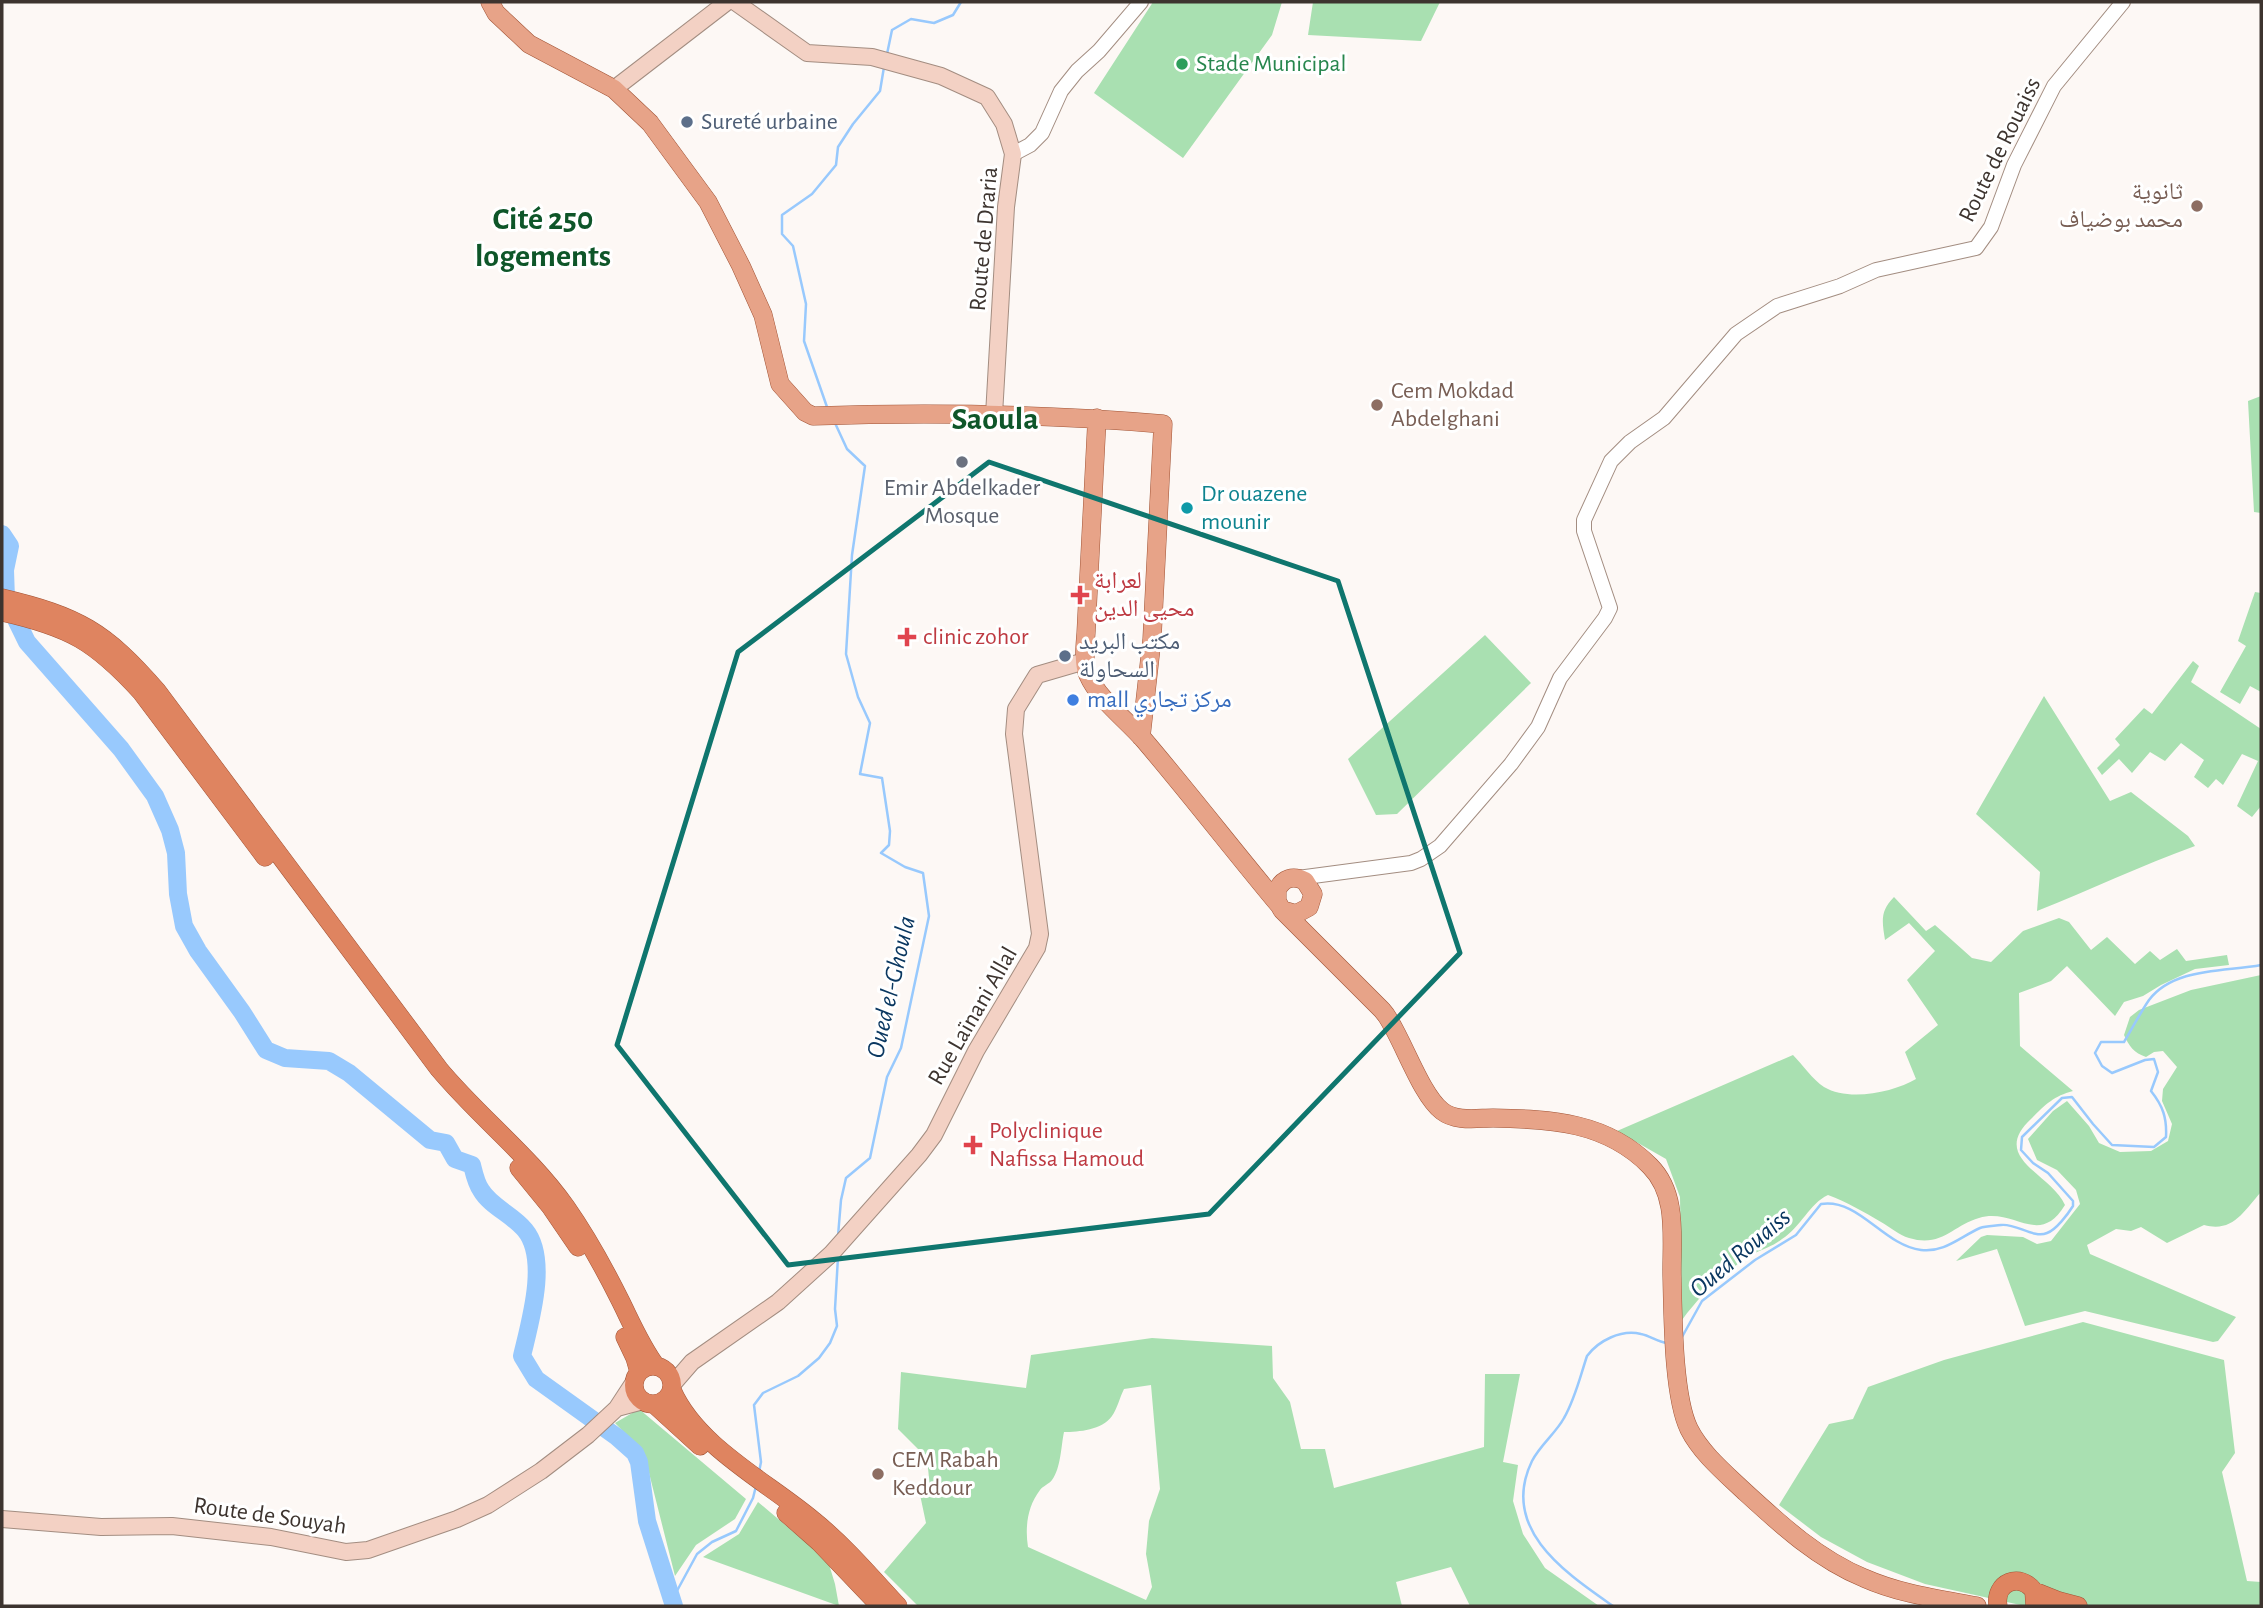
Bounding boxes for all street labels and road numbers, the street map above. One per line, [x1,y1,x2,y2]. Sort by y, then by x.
street label: Route de Rouaiss [1955,74,2045,226]
street label: Route de Draria [966,166,1002,312]
street label: Rue Laïnani Allal [924,943,1022,1089]
street label: Route de Souyah [192,1493,348,1539]

